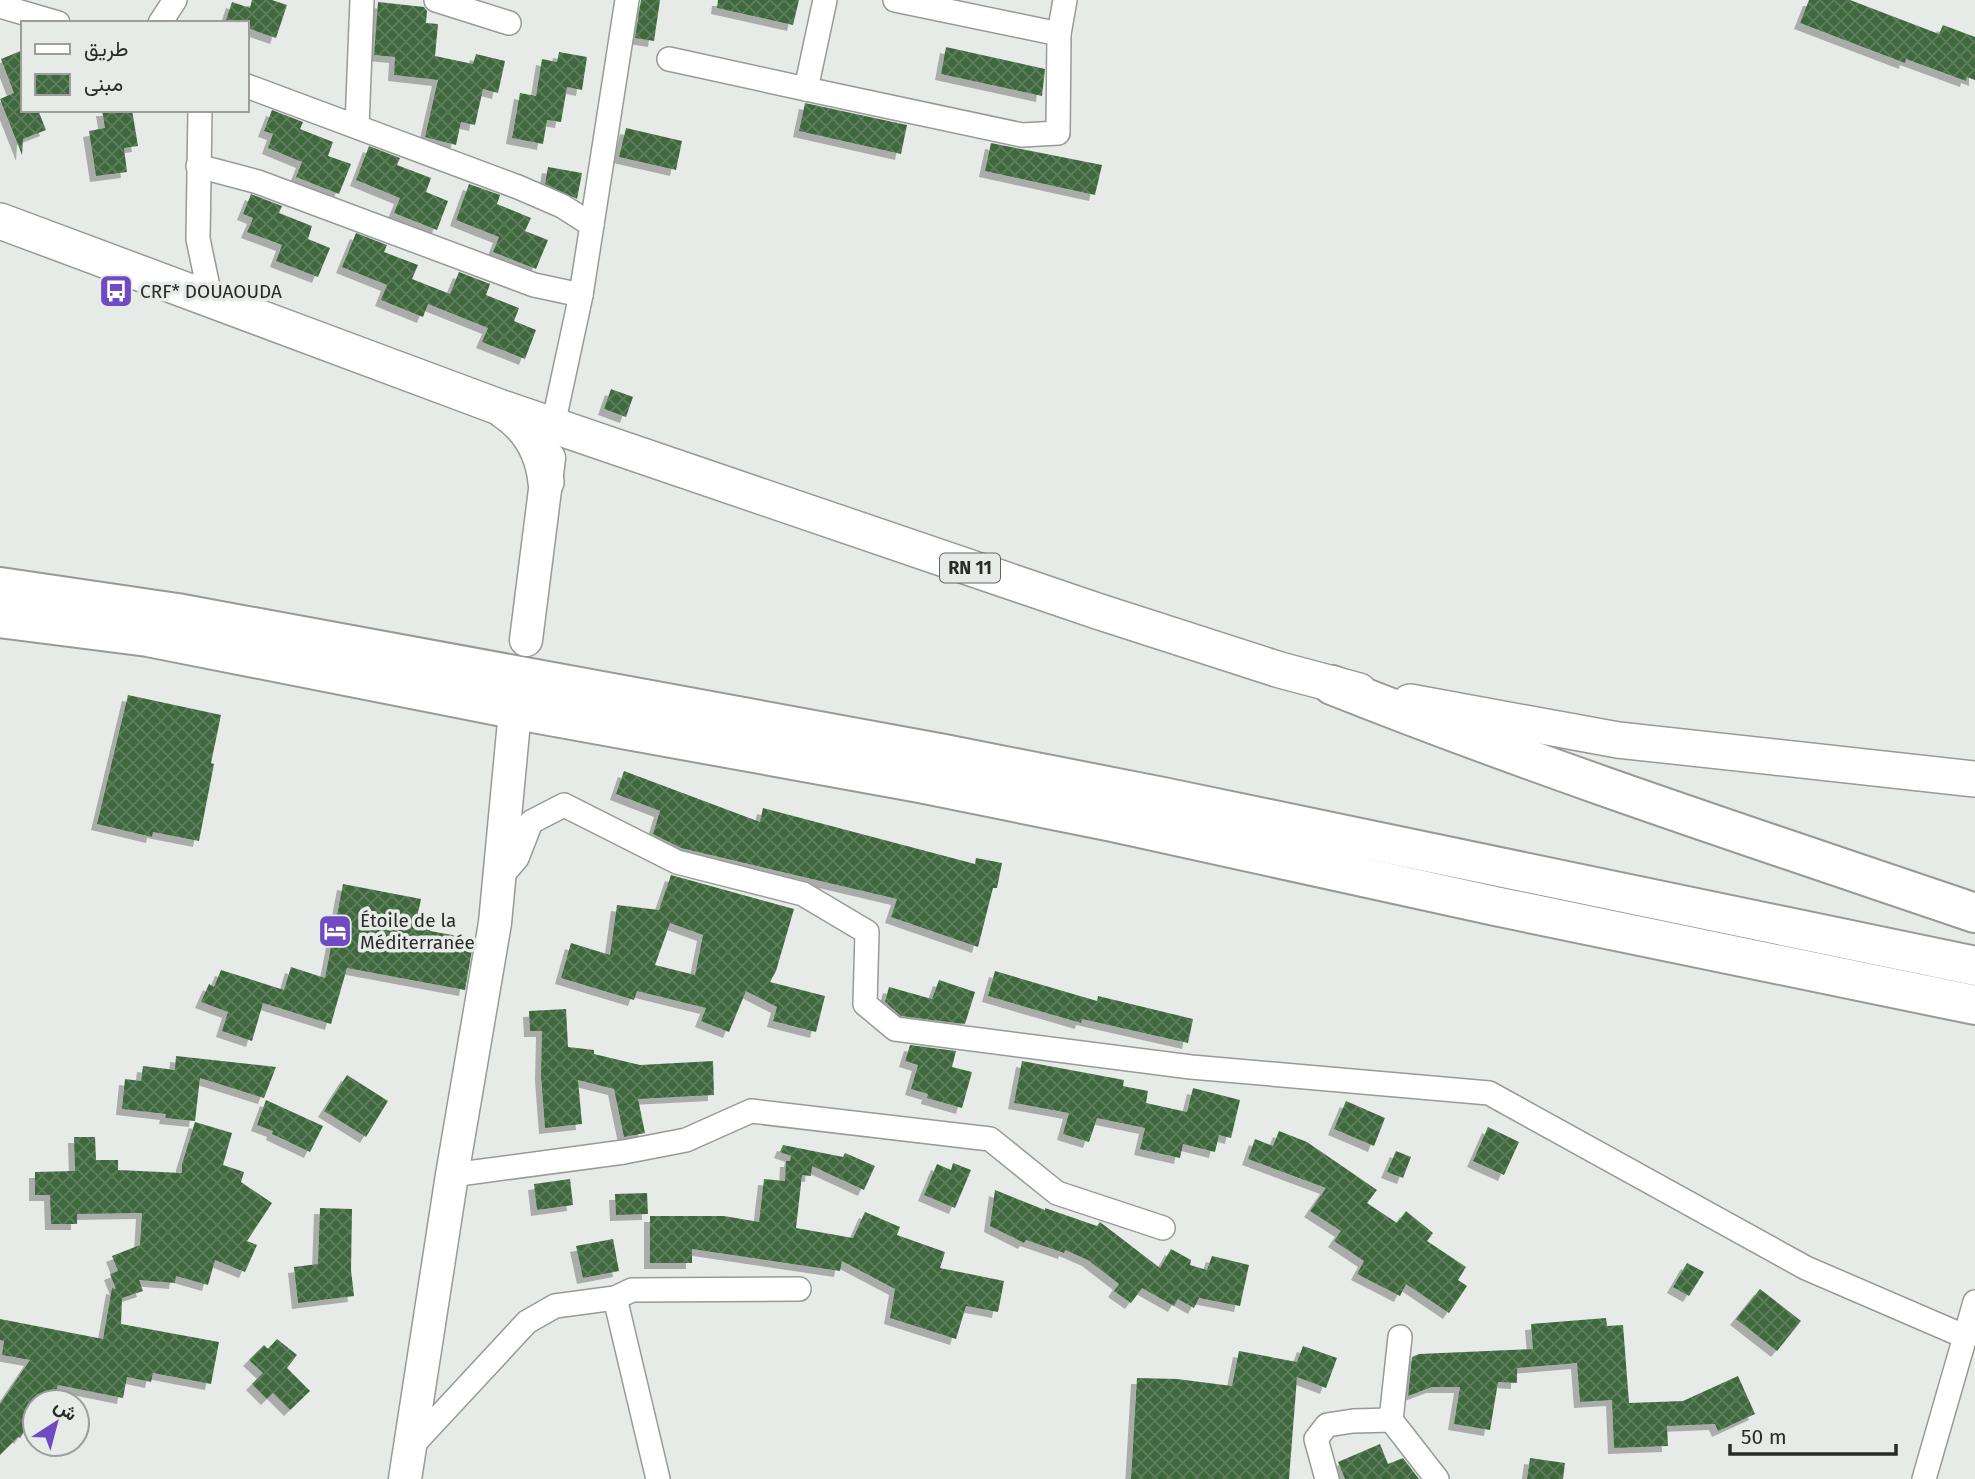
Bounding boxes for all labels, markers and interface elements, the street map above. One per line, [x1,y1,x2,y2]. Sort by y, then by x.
legend [21,21,248,112]
text: طريق [84,36,129,62]
text: مبنى [84,71,123,97]
bus stop icon: CRF* DOUAOUDA [97,272,135,310]
place label: CRF* DOUAOUDA [140,280,282,303]
road number: RN 11 [940,554,1000,582]
place label: Étoile de la Méditerranée [360,909,475,954]
hotel icon: Étoile de la Méditerranée [316,912,354,950]
north arrow [21,1388,91,1458]
text: ش [50,1394,82,1426]
scale bar [1730,1412,1896,1456]
text: 50 m [1741,1424,1787,1450]

